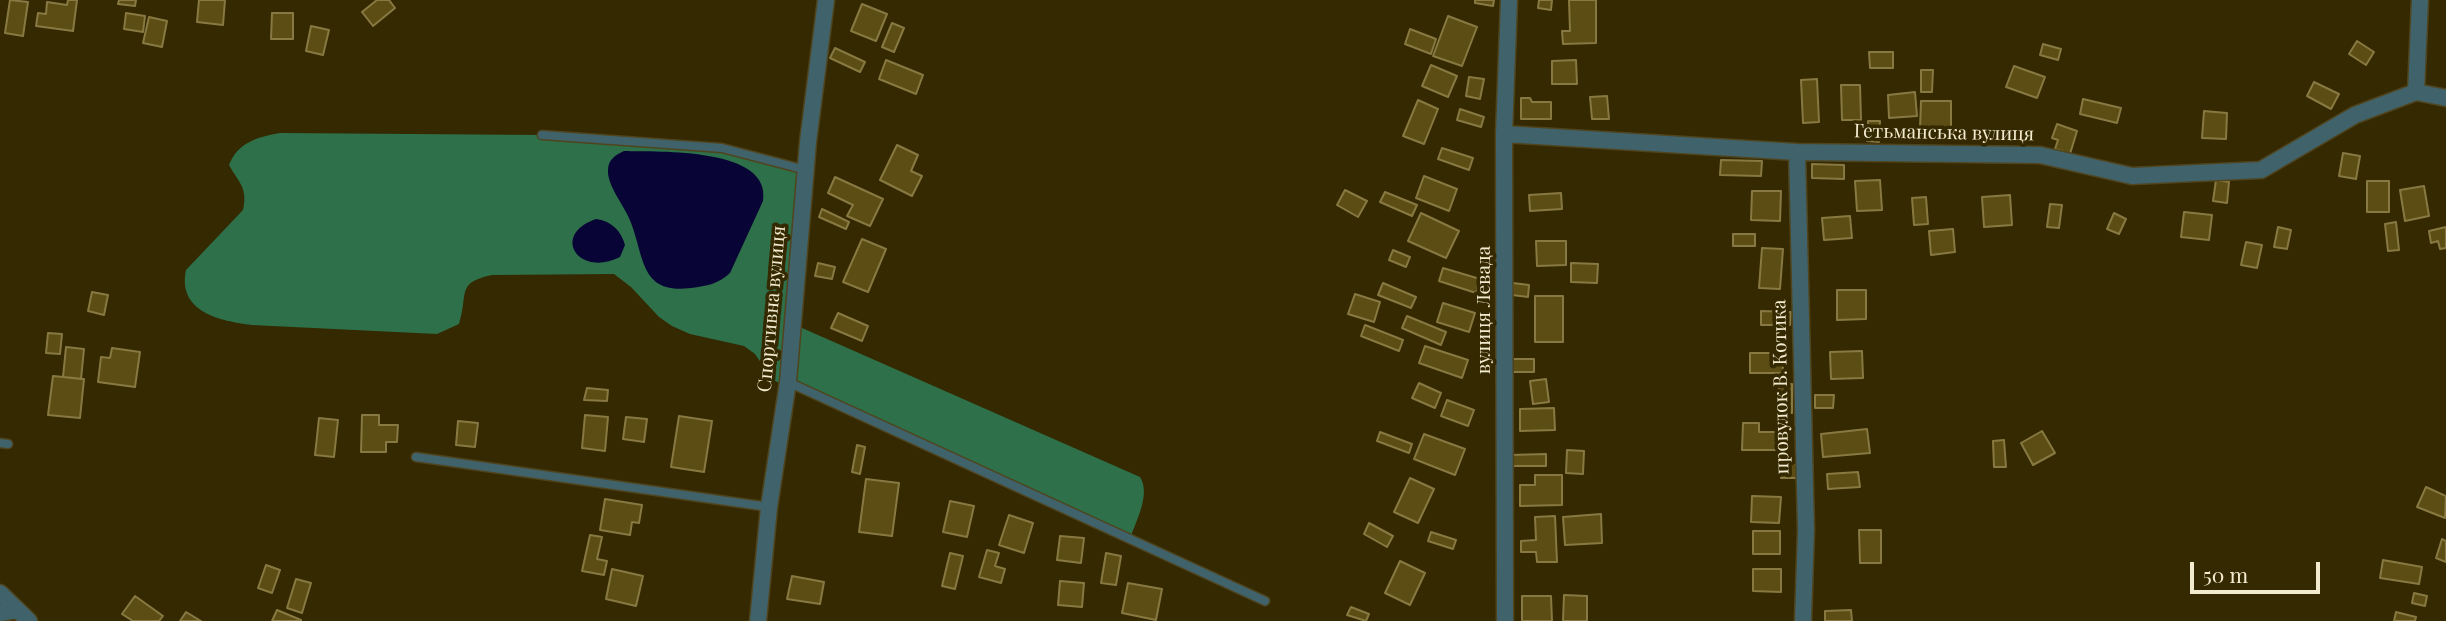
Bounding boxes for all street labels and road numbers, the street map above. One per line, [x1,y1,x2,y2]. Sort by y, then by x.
street label: Гетьманська вулиця [1854,120,2034,146]
street label: Спортивна вулиця [753,225,791,393]
street label: вулиця Левада [1473,246,1495,374]
street label: провулок В. Котика [1768,299,1794,475]

